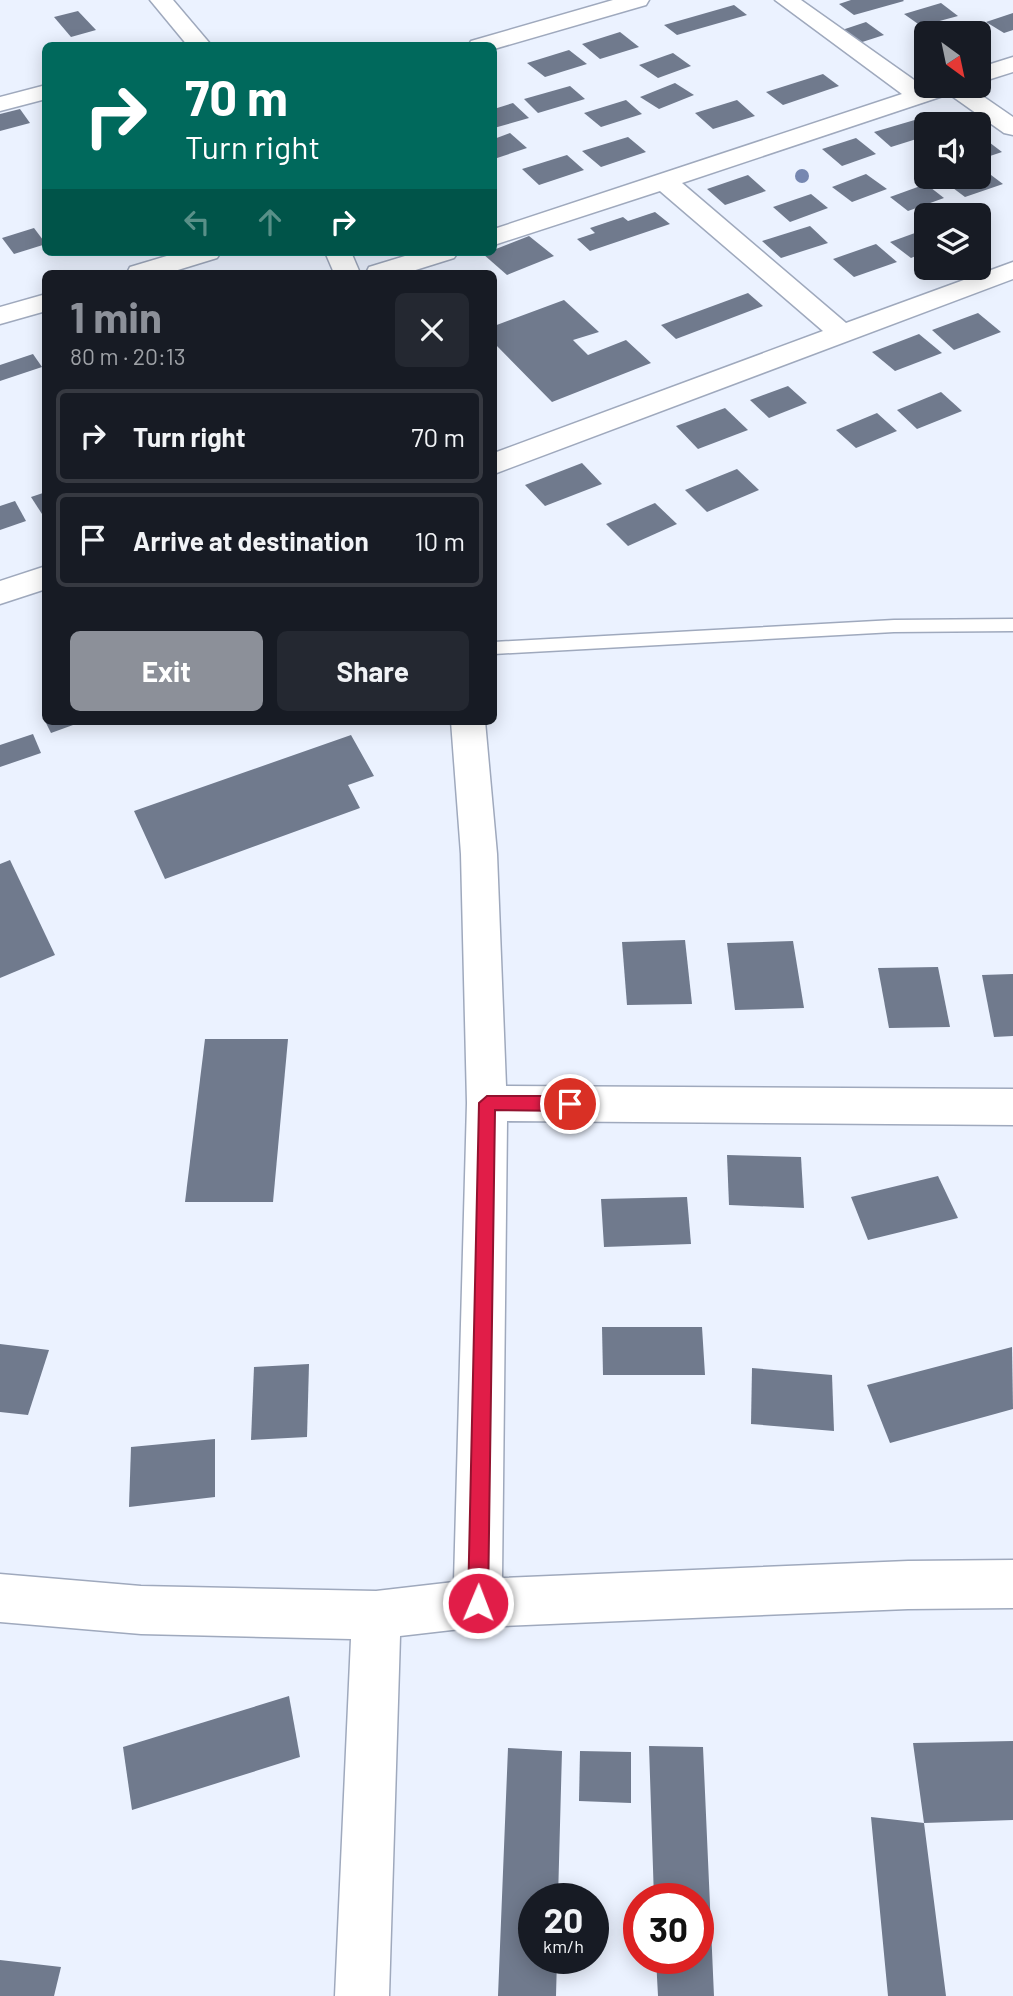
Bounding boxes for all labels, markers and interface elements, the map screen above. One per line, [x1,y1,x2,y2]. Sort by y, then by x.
north arrow [914,21,990,98]
map controls [914,21,991,280]
text: 70 m [185,67,288,126]
icon: right [70,70,161,161]
button: sound [914,112,991,189]
text: Turn right [185,127,320,165]
icon: left [178,203,216,241]
icon: ahead [251,203,289,241]
icon: right [324,203,362,241]
button: layers [914,203,991,280]
text: 1 min [70,291,162,341]
button: close [395,293,469,367]
text: 80 m · 20:13 [70,342,186,370]
icon: right [74,417,112,455]
text: Turn right [133,421,246,452]
text: 70 m [411,421,465,452]
icon: arrive [74,521,112,559]
text: Arrive at destination [133,525,369,556]
text: 10 m [415,525,465,556]
button: Exit [70,631,263,711]
button: Share [277,631,469,711]
pin [540,1074,600,1134]
icon: arrive [551,1085,589,1123]
position arrow [441,1566,515,1640]
speed limit sign: 30 [623,1883,714,1974]
text: 20 [544,1898,583,1940]
text: km/h [543,1935,584,1957]

